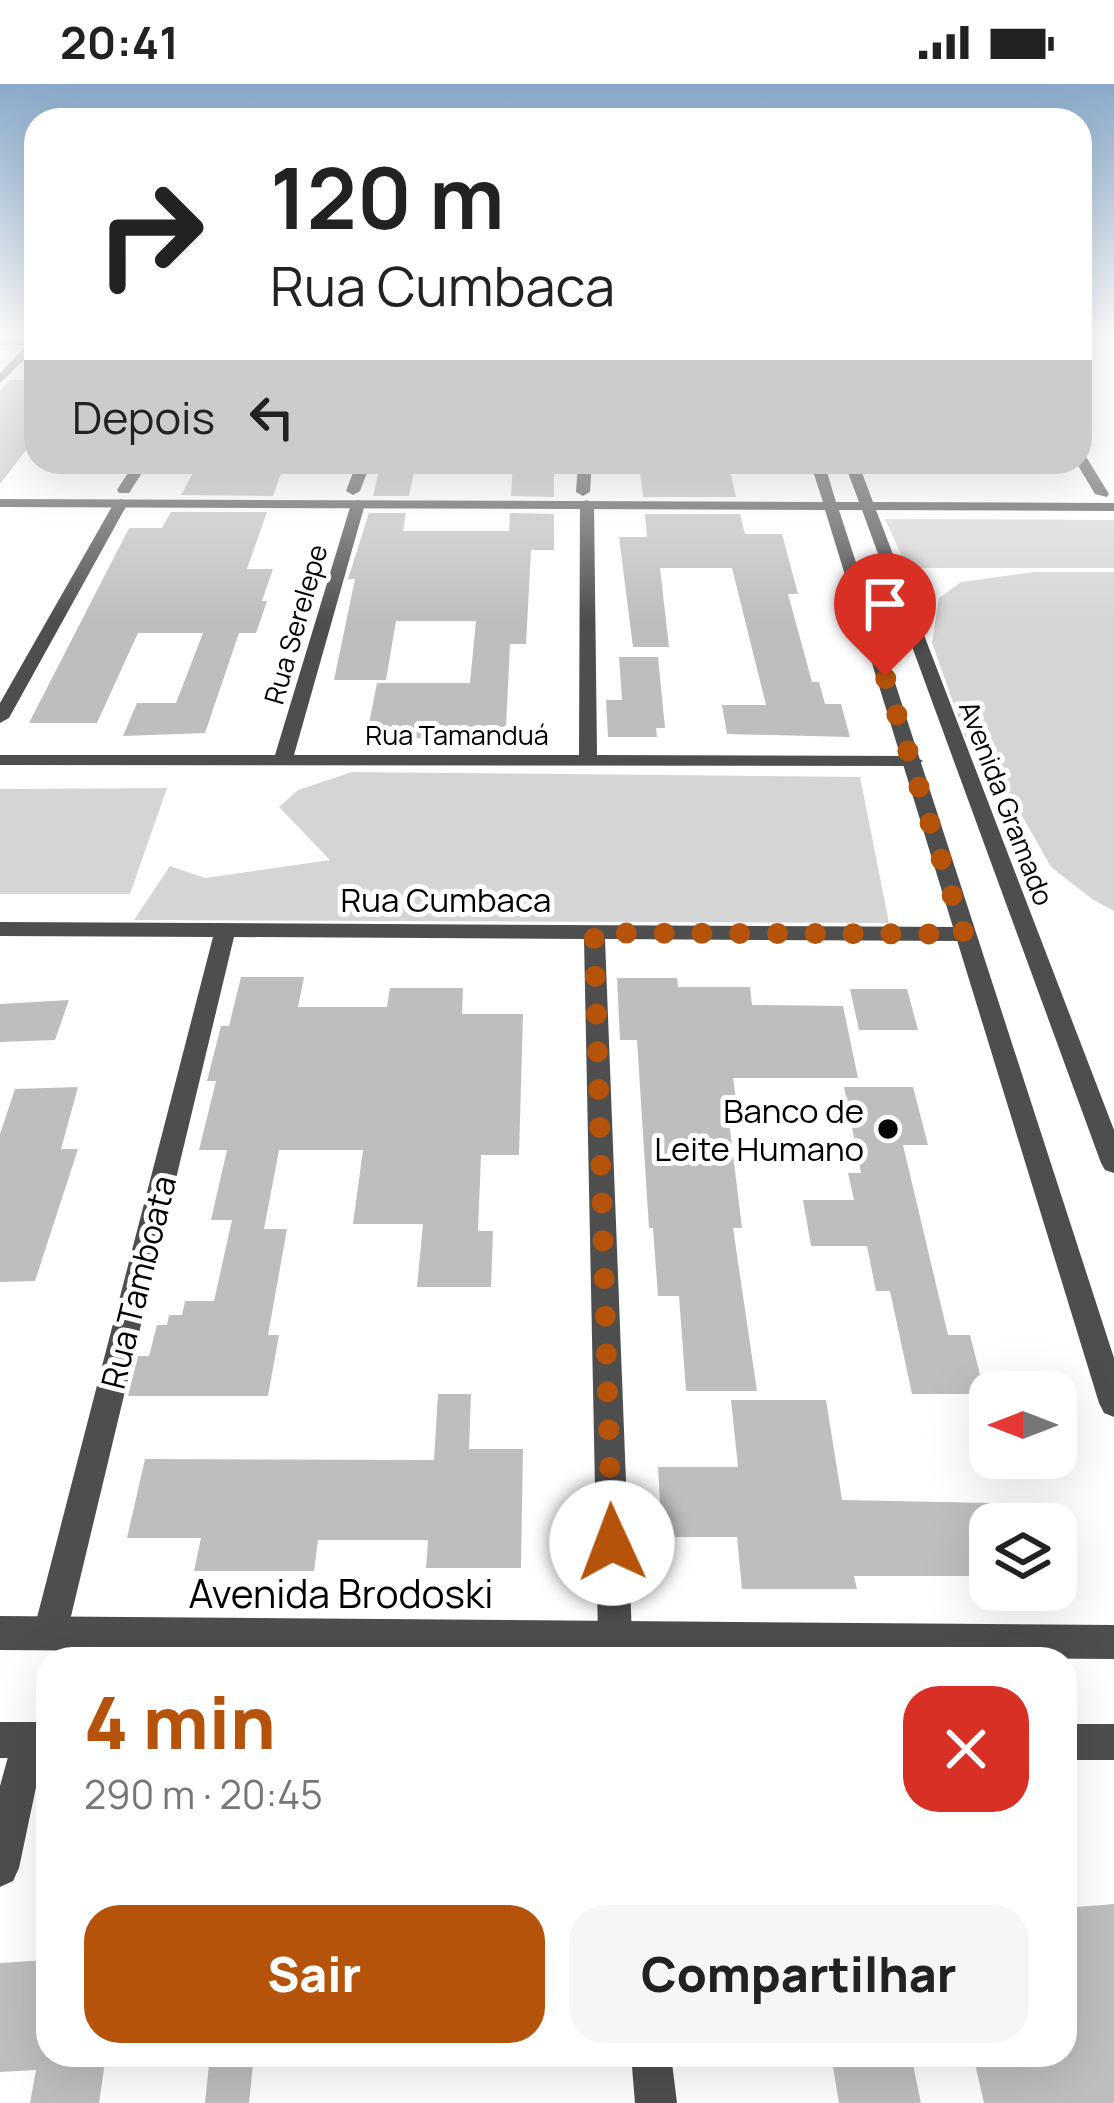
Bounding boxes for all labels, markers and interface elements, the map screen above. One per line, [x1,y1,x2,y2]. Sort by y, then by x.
text: 20:41 [60,11,179,73]
text: 120 m [270,139,504,254]
icon: right [72,156,228,312]
text: Rua Cumbaca [270,248,615,322]
icon: left [239,384,305,450]
text: Depois [72,386,215,448]
street label: Rua Serelepe [255,540,335,708]
pin [834,553,936,676]
icon: arrive [852,571,918,637]
street label: Avenida Gramado [951,695,1063,911]
street label: Rua Tamanduá [365,716,549,753]
street label: Rua Cumbaca [341,877,551,922]
place label: Banco de Leite Humano [654,1088,864,1171]
marker: Banco de Leite Humano [875,1116,901,1142]
street label: Rua Tamboata [90,1171,186,1393]
north arrow [969,1371,1077,1479]
map controls [969,1371,1077,1611]
position arrow [549,1480,675,1606]
button: layers [969,1503,1077,1611]
street label: Avenida Brodoski [189,1566,493,1620]
text: 4 min [84,1672,276,1771]
button: close [903,1686,1029,1812]
text: 290 m · 20:45 [84,1767,323,1821]
button: Sair [84,1905,545,2043]
button: Compartilhar [569,1905,1029,2043]

